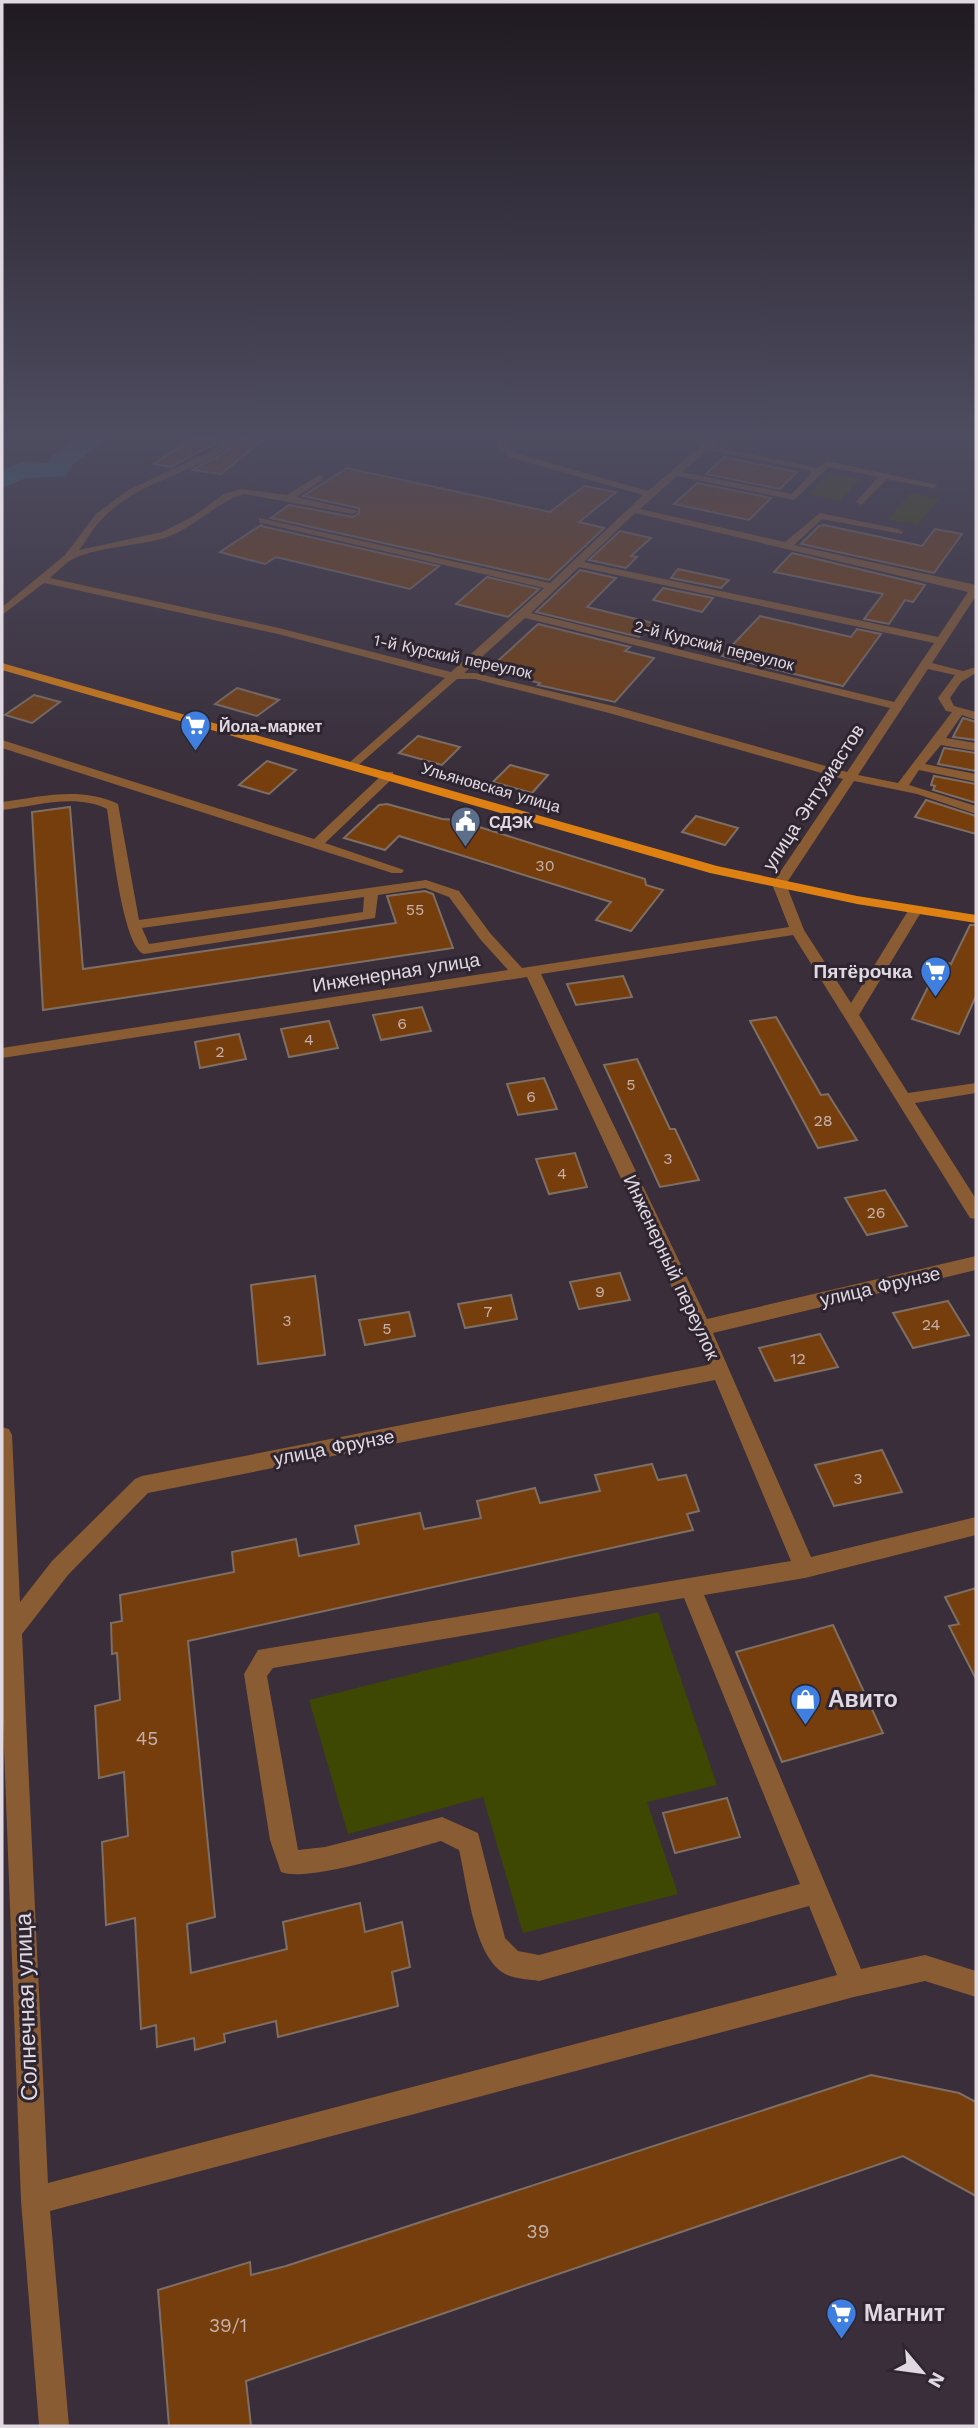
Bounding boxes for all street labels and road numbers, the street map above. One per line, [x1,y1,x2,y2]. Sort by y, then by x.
street label: 2-й Курский переулок [632,616,797,675]
street label: 1-й Курский переулок [372,630,535,683]
street label: улица Энтузиастов [758,720,869,875]
street label: Ульяновская улица [419,759,563,816]
street label: Инженерная улица [311,948,482,997]
street label: Инженерный переулок [619,1171,725,1364]
street label: улица Фрунзе [818,1261,942,1311]
street label: улица Фрунзе [272,1425,396,1470]
street label: Солнечная улица [10,1912,43,2101]

